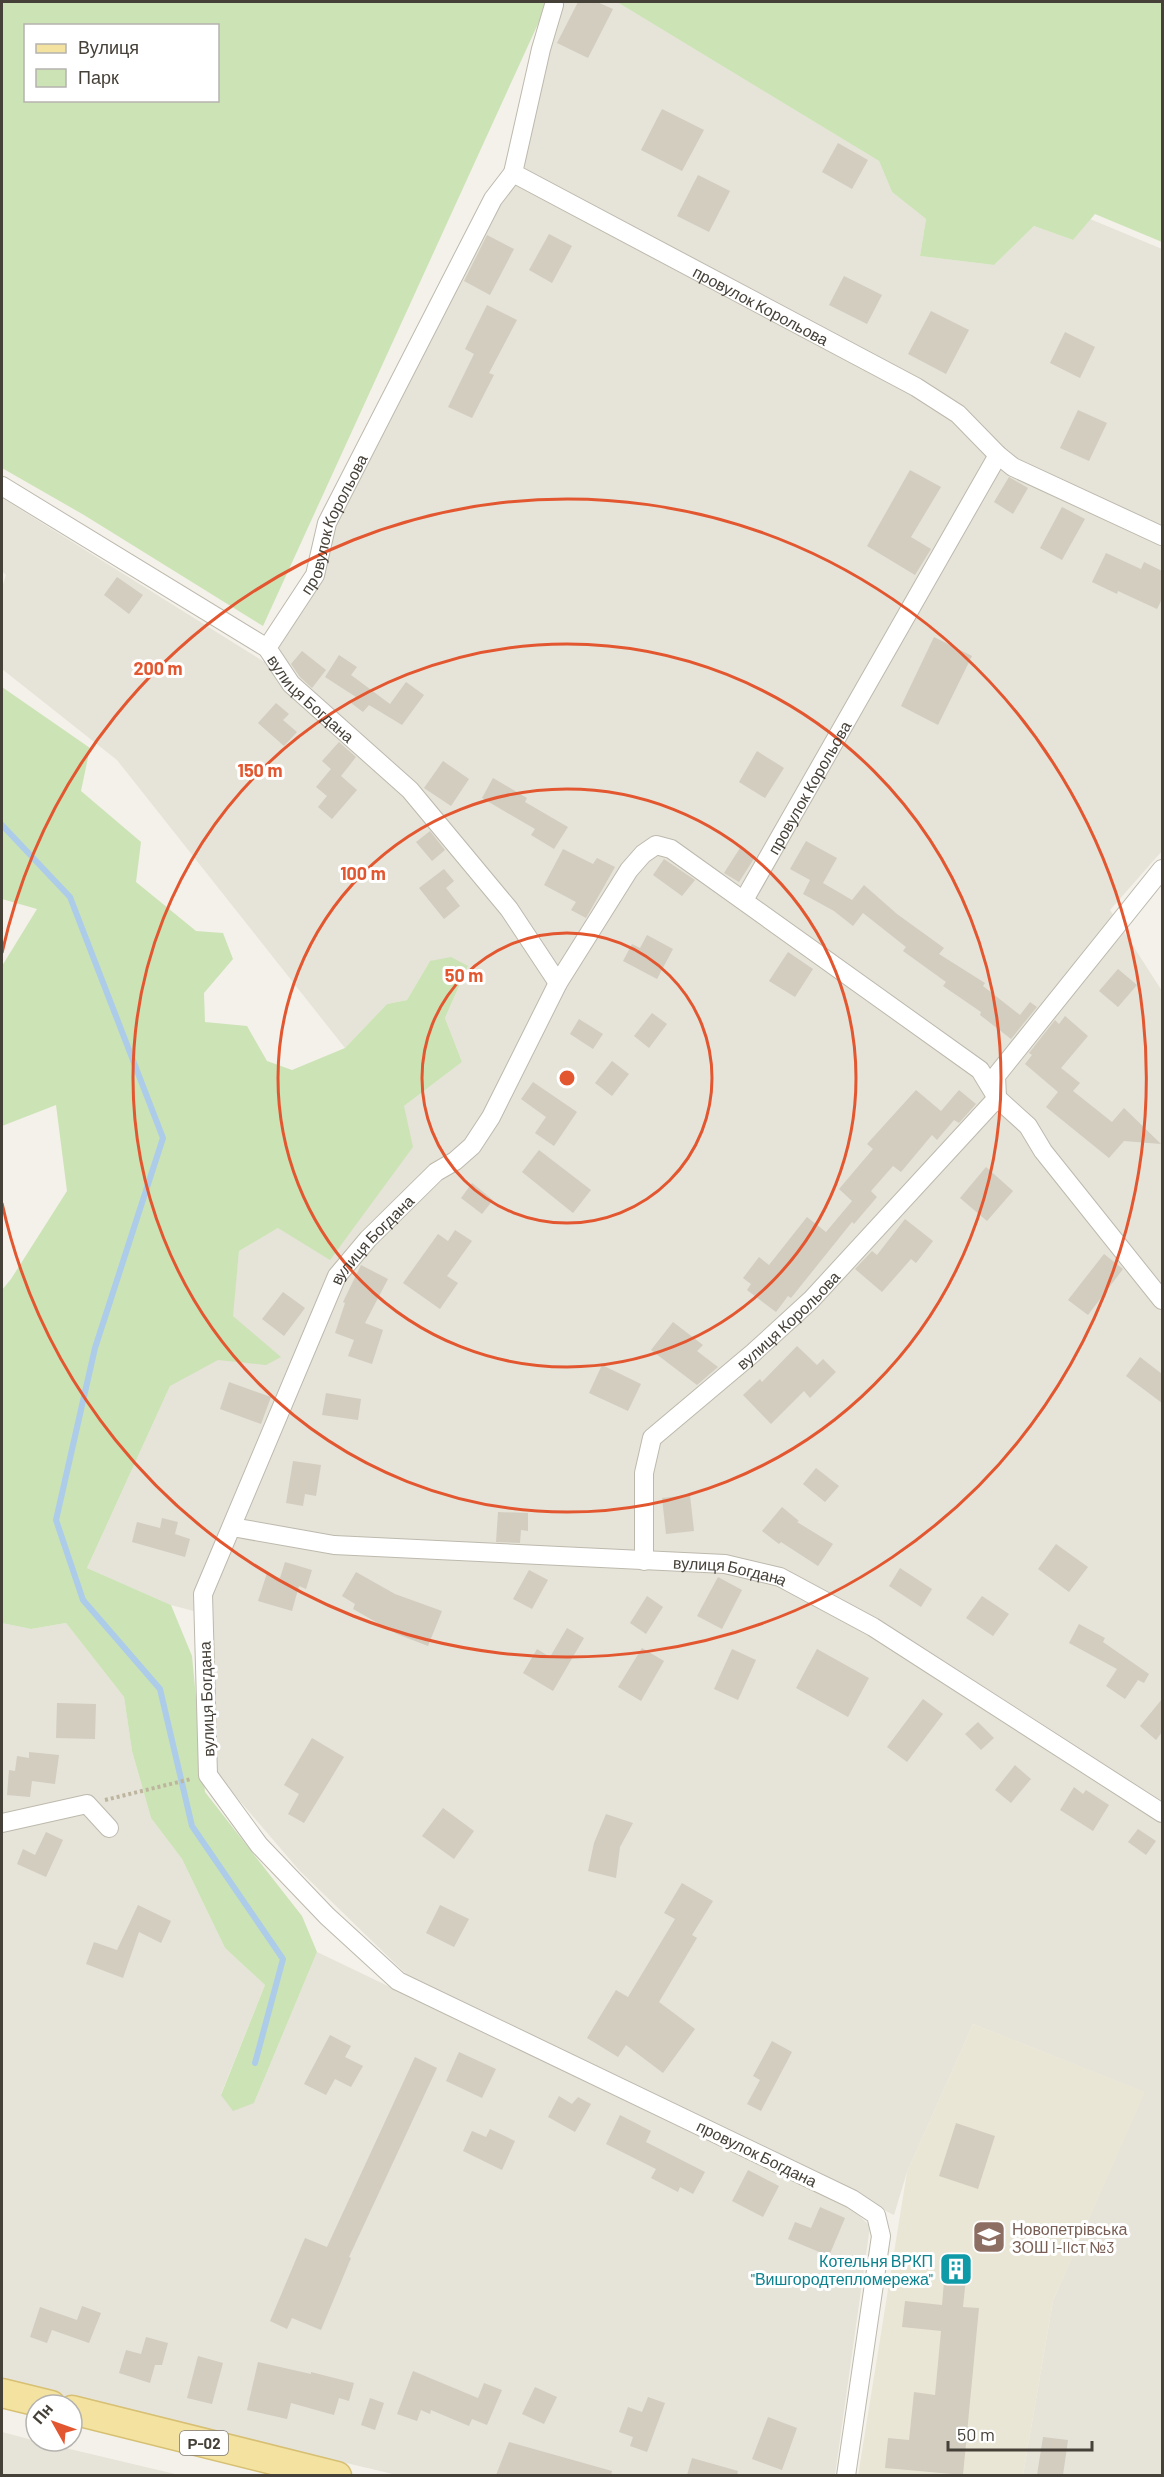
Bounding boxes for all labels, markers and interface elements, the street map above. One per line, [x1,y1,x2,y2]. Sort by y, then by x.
legend [24,24,219,102]
text: Вулиця [78,36,139,58]
text: Парк [78,66,119,88]
street label: провулок Корольова [690,261,832,348]
street label: провулок Корольова [296,451,370,597]
street label: вулиця Богдана [264,651,359,746]
text: 200 m [133,657,183,679]
street label: провулок Корольова [763,717,854,857]
text: 150 m [238,759,282,781]
text: 100 m [340,862,386,884]
text: 50 m [445,964,483,986]
centre of rings [557,1068,577,1088]
street label: вулиця Богдана [325,1190,417,1287]
street label: вулиця Корольова [732,1266,843,1373]
street label: вулиця Богдана [673,1552,791,1589]
street label: вулиця Богдана [194,1641,218,1757]
street label: провулок Богдана [694,2116,820,2190]
school or university icon: Новопетрівська ЗОШ I-IIст №3 [971,2219,1007,2255]
place label: Новопетрівська ЗОШ I-IIст №3 [1012,2219,1127,2256]
place label: Котельня ВРКП "Вишгородтепломережа" [751,2251,933,2288]
building icon: Котельня ВРКП "Вишгородтепломережа" [938,2251,974,2287]
north arrow [24,2393,84,2453]
text: Пн [28,2399,56,2427]
scale bar [948,2414,1092,2452]
text: 50 m [957,2423,995,2445]
road number: Р-02 [180,2431,228,2455]

